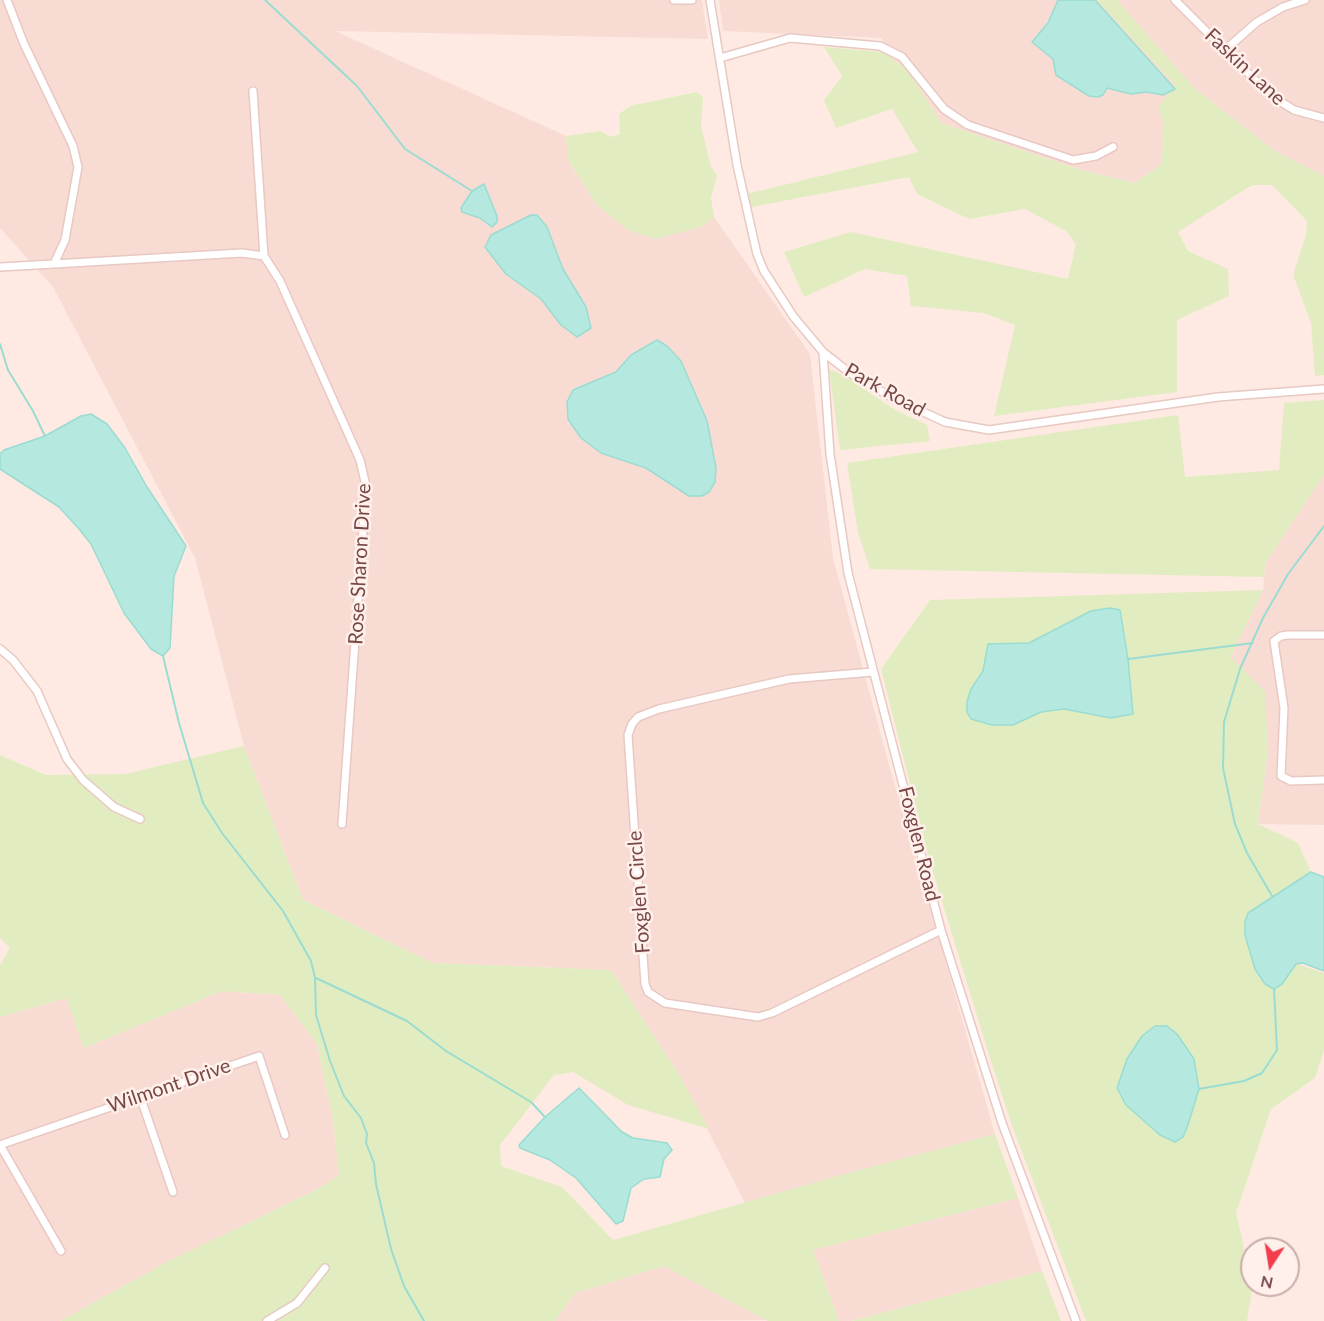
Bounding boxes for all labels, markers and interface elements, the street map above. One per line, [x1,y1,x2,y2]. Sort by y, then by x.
street label: Faskin Lane [1200,24,1290,110]
street label: Park Road [840,358,930,422]
street label: Rose Sharon Drive [344,483,376,645]
street label: Foxglen Road [893,784,945,904]
street label: Foxglen Circle [623,830,655,954]
street label: Wilmont Drive [104,1054,234,1118]
north arrow [1240,1237,1300,1297]
text: N [1259,1273,1275,1294]

